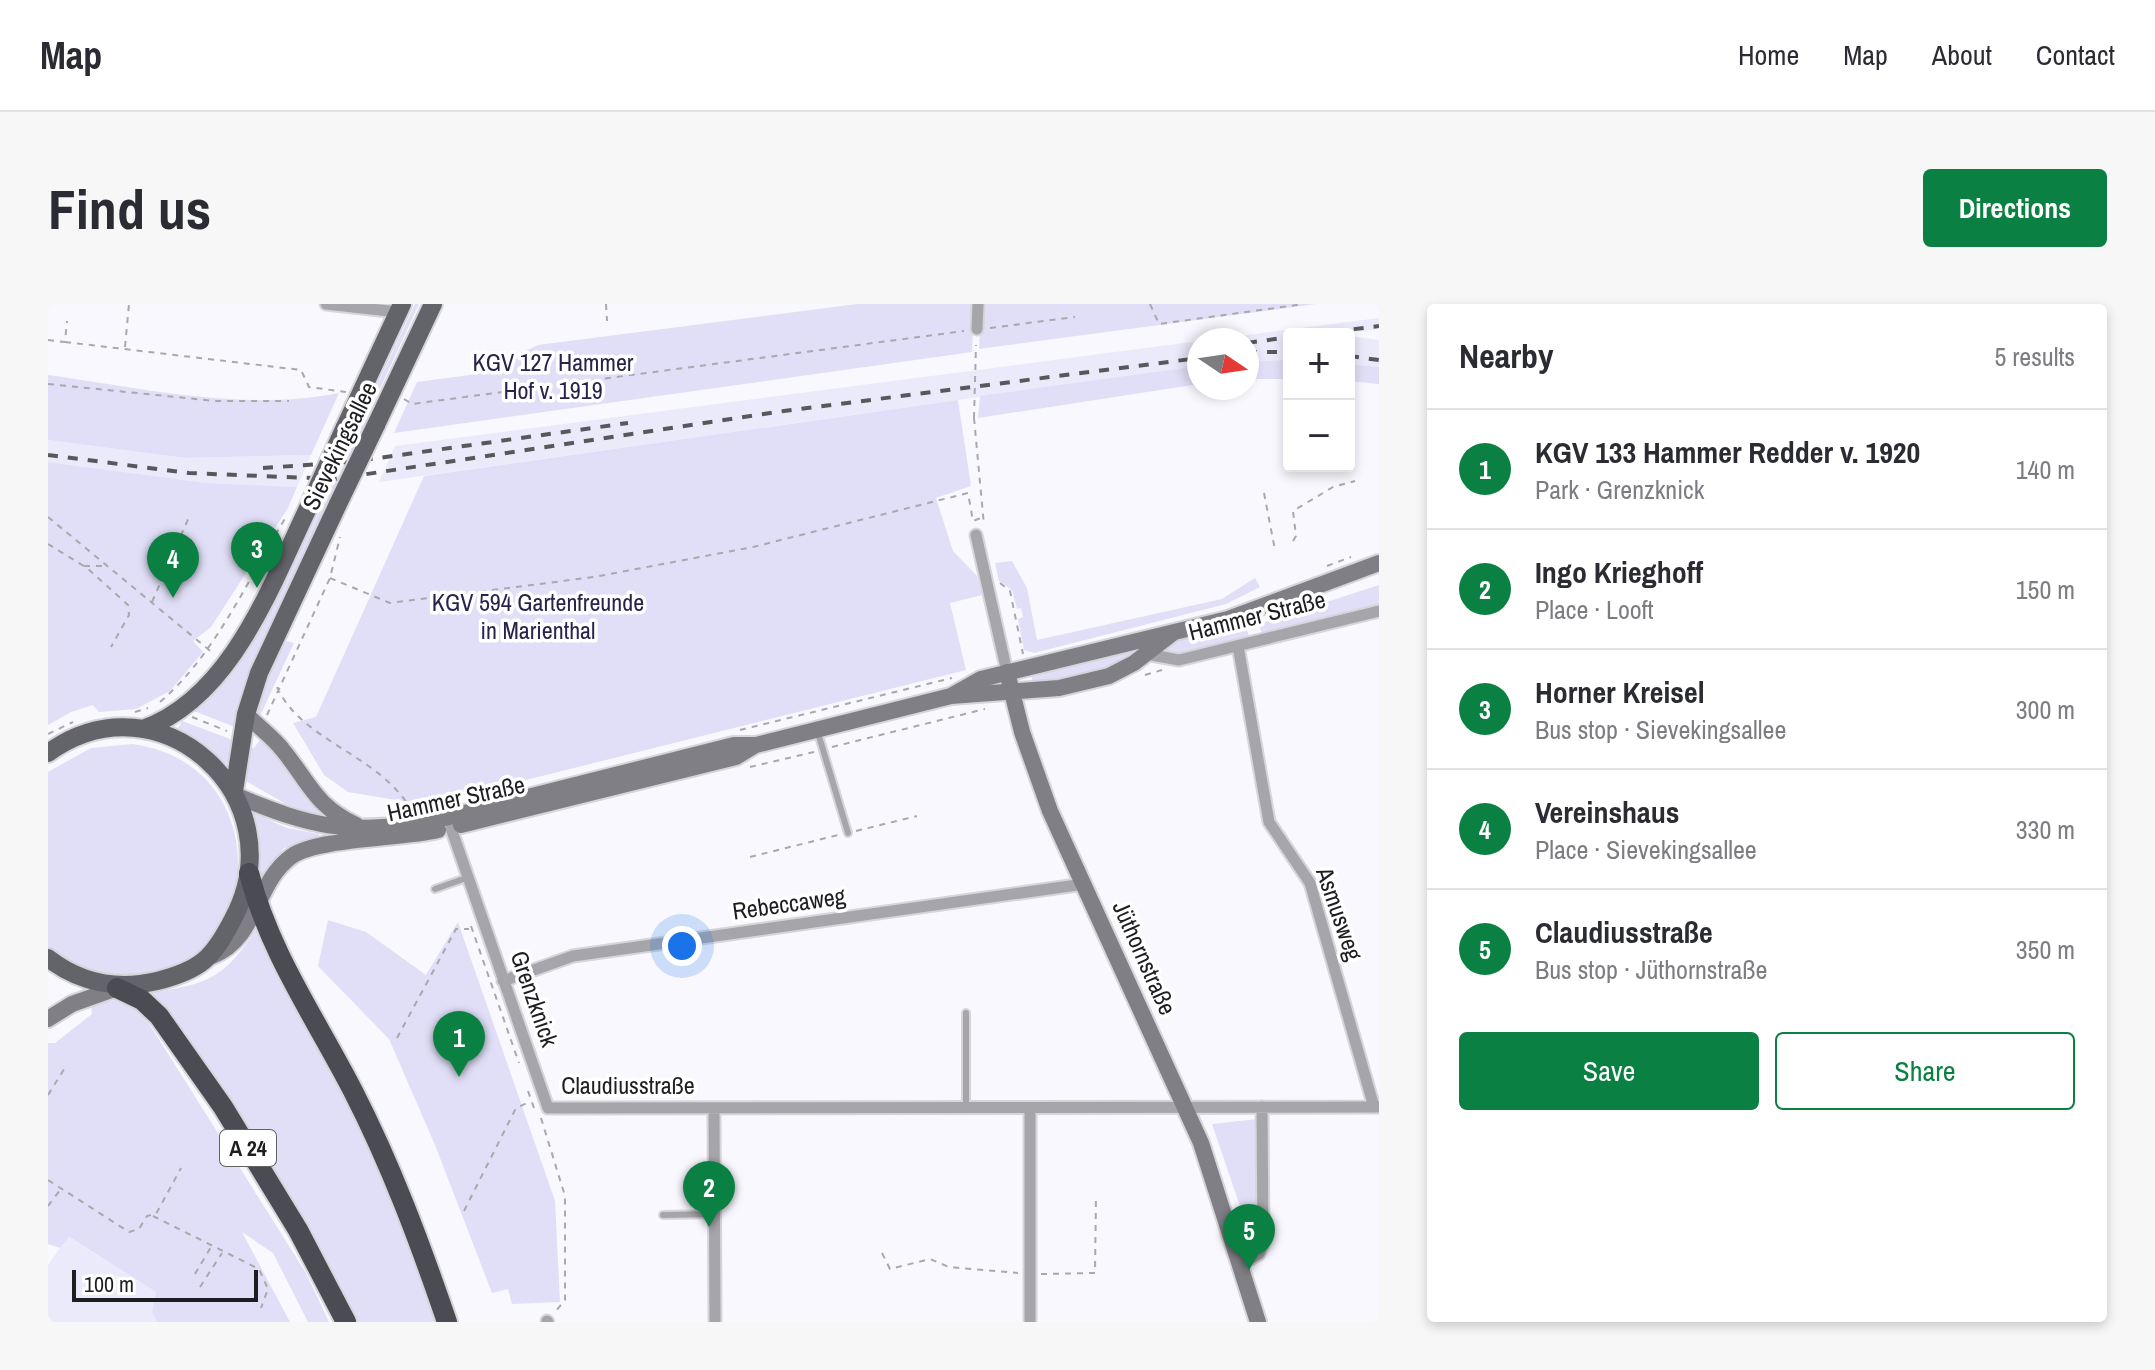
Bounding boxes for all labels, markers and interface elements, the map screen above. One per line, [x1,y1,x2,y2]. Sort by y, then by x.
text: Map [40,30,102,81]
text: Home [1738,36,1799,74]
text: Map [1843,36,1888,74]
text: About [1932,36,1992,74]
text: Contact [2036,36,2115,74]
button: Directions [1923,169,2107,247]
text: Find us [48,171,211,246]
north arrow [1187,328,1259,400]
map controls [1283,328,1355,472]
button: + [1283,328,1355,400]
text: Nearby [1459,333,1554,379]
text: 5 results [1994,339,2075,374]
park label: KGV 127 Hammer Hof v. 1919 [473,346,634,406]
street label: Sievekingsallee [294,376,384,515]
button: − [1283,400,1355,472]
text: KGV 133 Hammer Redder v. 1920 [1535,432,1920,472]
text: 1 [1479,452,1491,487]
text: 140 m [2016,452,2075,487]
text: Park · Grenzknick [1535,472,1704,507]
pin: 3 [231,522,283,588]
pin: 4 [147,532,199,598]
text: Ingo Krieghoff [1535,552,1703,592]
text: 2 [1479,572,1491,607]
text: 150 m [2016,572,2075,607]
street label: Hammer Straße [1185,583,1329,647]
park label: KGV 594 Gartenfreunde in Marienthal [432,586,644,646]
text: Place · Looft [1535,592,1654,627]
text: Horner Kreisel [1535,672,1705,712]
text: 3 [1479,692,1491,727]
text: 300 m [2016,692,2075,727]
text: Bus stop · Sievekingsallee [1535,712,1786,747]
street label: Hammer Straße [384,768,528,828]
text: Vereinshaus [1535,792,1680,832]
text: 4 [1479,812,1491,847]
text: 330 m [2016,812,2075,847]
text: Place · Sievekingsallee [1535,832,1757,867]
street label: Asmusweg [1309,862,1371,964]
street label: Rebeccaweg [730,879,847,927]
street label: Jüthornstraße [1106,896,1184,1020]
text: Claudiusstraße [1535,912,1713,952]
your location [662,926,702,966]
text: 5 [1479,932,1491,967]
text: 350 m [2016,932,2075,967]
street label: Grenzknick [504,946,566,1051]
text: Bus stop · Jüthornstraße [1535,952,1767,987]
pin: 1 [433,1011,485,1077]
button: Save [1459,1032,1759,1110]
button: Share [1775,1032,2075,1110]
street label: Claudiusstraße [561,1069,695,1101]
road number: A 24 [220,1130,276,1166]
pin: 2 [683,1161,735,1227]
pin: 5 [1223,1204,1275,1270]
scale bar [72,1266,258,1302]
text: 100 m [84,1269,134,1299]

